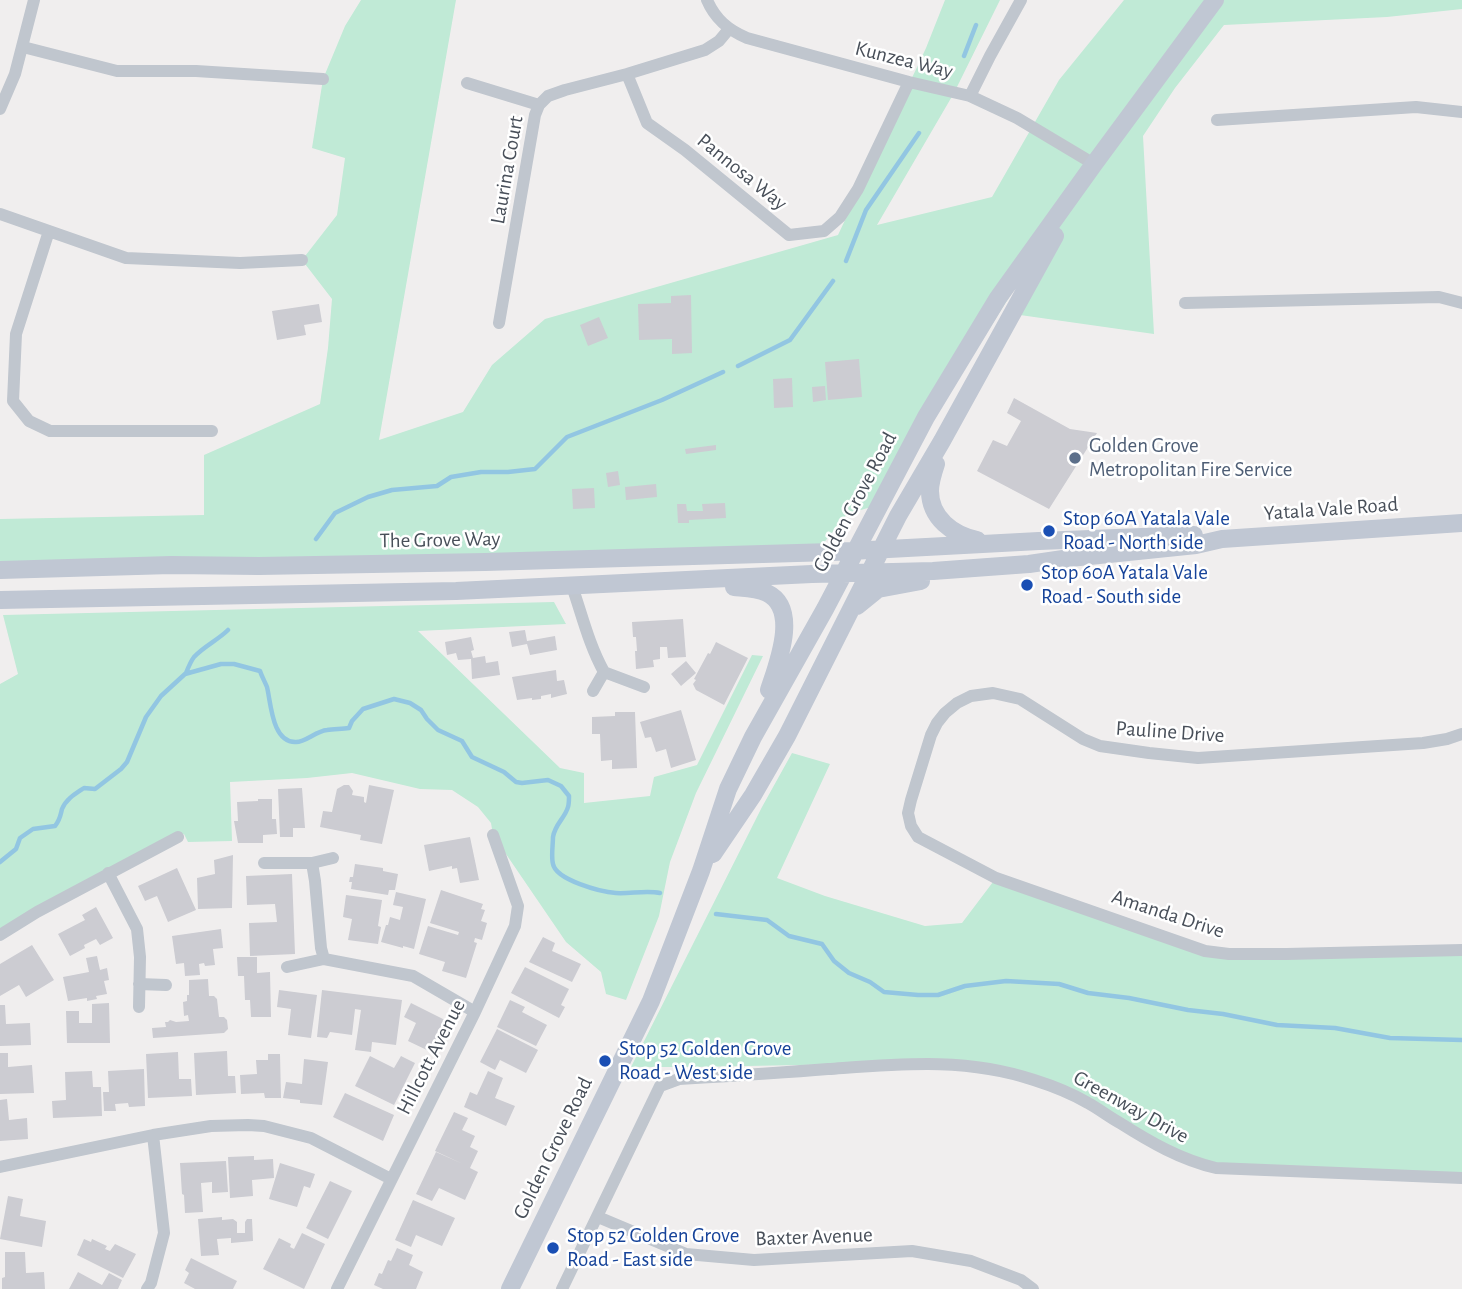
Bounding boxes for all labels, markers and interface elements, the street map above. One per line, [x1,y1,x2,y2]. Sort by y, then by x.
street label: Kunzea Way [853,36,955,84]
street label: Laurina Court [485,114,529,226]
street label: Pannosa Way [692,128,792,216]
street label: Golden Grove Road [807,428,903,576]
place label: Golden Grove Metropolitan Fire Service [1089,433,1292,483]
marker: Golden Grove Metropolitan Fire Service [1067,450,1083,466]
street label: Yatala Vale Road [1263,492,1399,526]
place label: Stop 60A Yatala Vale Road - North side [1063,506,1230,556]
marker: Stop 60A Yatala Vale Road - North side [1041,523,1057,539]
street label: The Grove Way [379,526,501,554]
place label: Stop 60A Yatala Vale Road - South side [1041,560,1208,610]
marker: Stop 60A Yatala Vale Road - South side [1019,577,1035,593]
street label: Pauline Drive [1115,716,1225,748]
street label: Amanda Drive [1109,884,1227,944]
street label: Hillcott Avenue [391,995,471,1119]
place label: Stop 52 Golden Grove Road - West side [619,1036,791,1086]
marker: Stop 52 Golden Grove Road - West side [597,1053,613,1069]
street label: Greenway Drive [1069,1065,1193,1149]
street label: Golden Grove Road [508,1073,598,1223]
street label: Baxter Avenue [755,1222,873,1252]
place label: Stop 52 Golden Grove Road - East side [567,1223,739,1273]
marker: Stop 52 Golden Grove Road - East side [545,1240,561,1256]

